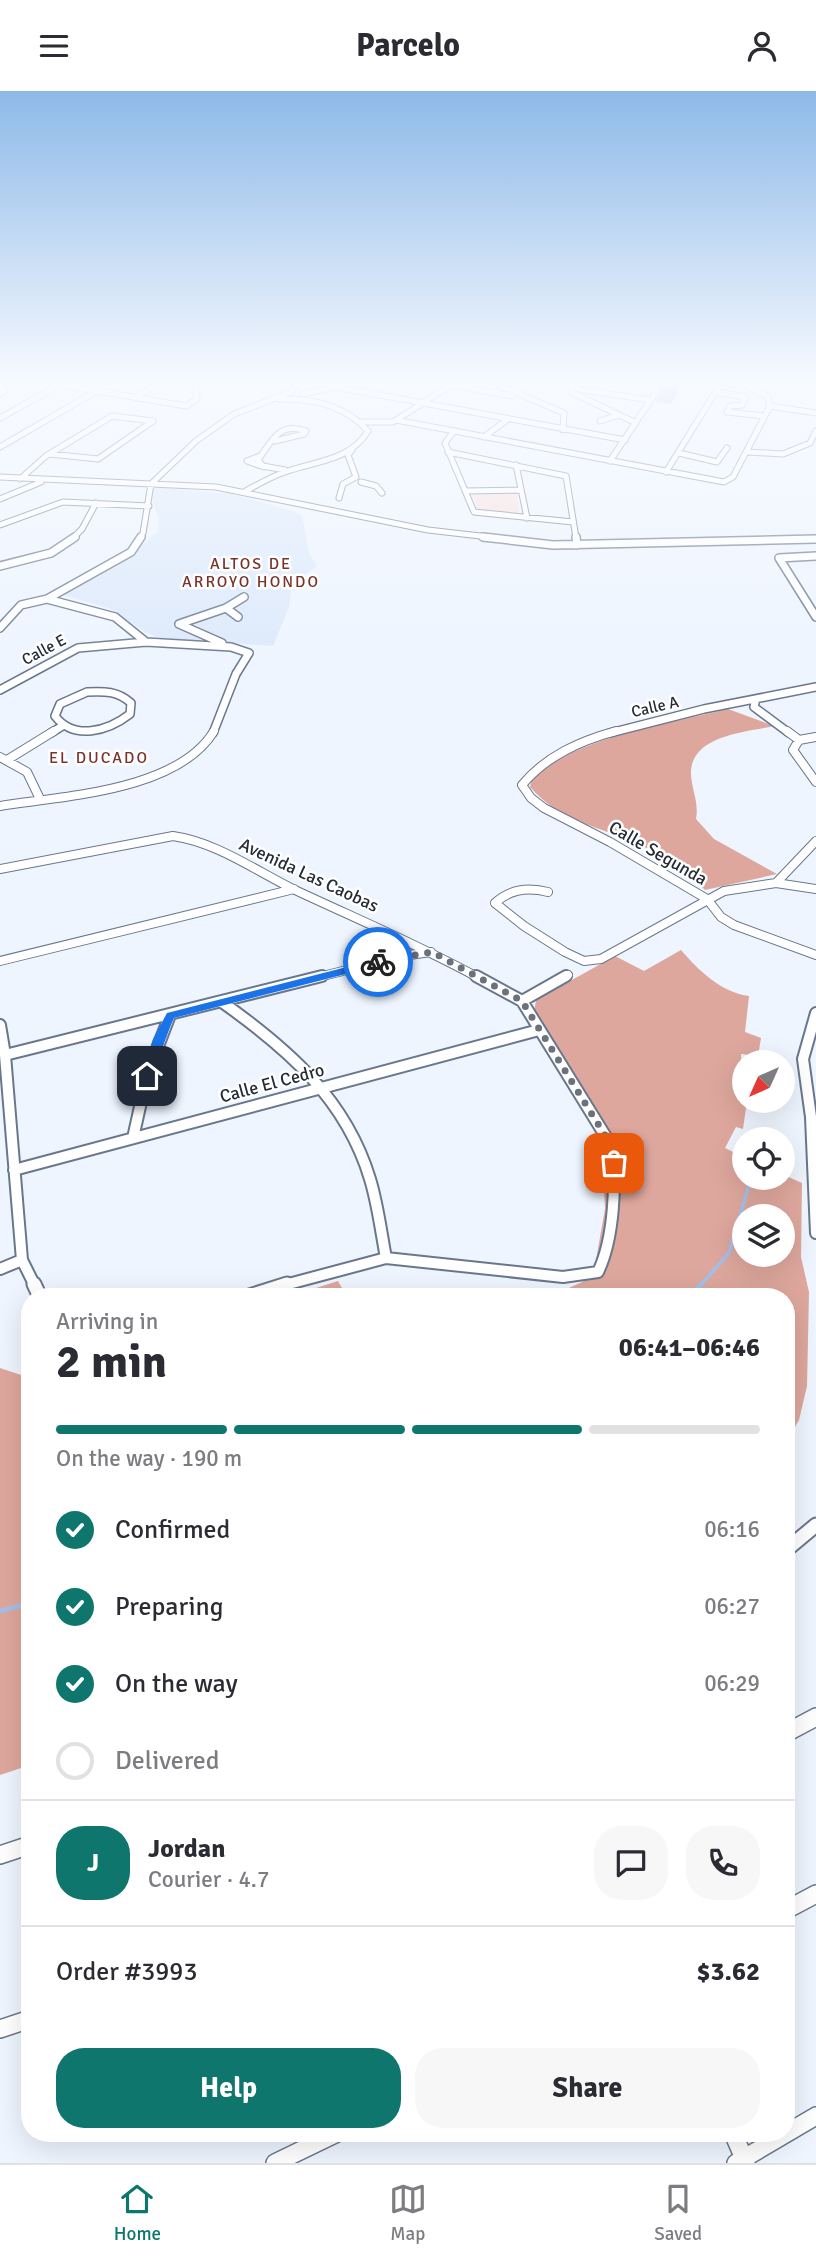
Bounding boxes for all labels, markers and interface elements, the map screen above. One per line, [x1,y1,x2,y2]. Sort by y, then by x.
text: Parcelo [356,26,460,65]
icon: menu [35,27,73,65]
icon: person [743,27,781,65]
district label: ALTOS DE ARROYO HONDO [182,554,320,592]
street label: Calle E [18,630,70,670]
street label: Calle A [629,692,681,722]
district label: EL DUCADO [49,748,149,768]
street label: Calle Segunda [605,816,711,890]
street label: Avenida Las Caobas [236,833,382,917]
courier [343,927,413,997]
icon: bike [359,943,397,981]
pin [117,1046,177,1106]
north arrow [732,1050,794,1113]
map controls [732,1050,795,1267]
icon: home [128,1057,166,1095]
street label: Calle El Cedro [217,1058,327,1108]
button: locate [732,1127,795,1190]
pin [584,1133,644,1193]
icon: bag [595,1144,633,1182]
button: layers [732,1204,795,1267]
text: Arriving in [56,1307,158,1336]
text: 06:41–06:46 [619,1332,760,1364]
text: 2 min [56,1334,167,1390]
text: On the way · 190 m [56,1444,242,1473]
icon: check [56,1511,94,1549]
text: Confirmed [115,1514,230,1546]
text: 06:16 [704,1515,760,1544]
icon: check [56,1588,94,1626]
text: Preparing [115,1591,223,1623]
text: 06:27 [704,1592,760,1621]
icon: check [56,1665,94,1703]
text: On the way [115,1668,238,1700]
text: 06:29 [704,1669,760,1698]
text: Delivered [115,1745,220,1777]
button: chat [594,1826,668,1900]
button: phone [686,1826,760,1900]
text: Jordan [148,1833,225,1865]
text: J [87,1847,99,1879]
text: Courier · 4.7 [148,1865,269,1894]
text: Order #3993 [56,1956,197,1988]
text: $3.62 [696,1956,760,1988]
button: Help [56,2048,401,2128]
button: Share [415,2048,760,2128]
tab: Home [114,2180,161,2246]
tab: Map [389,2180,427,2246]
tab: Saved [654,2180,702,2246]

